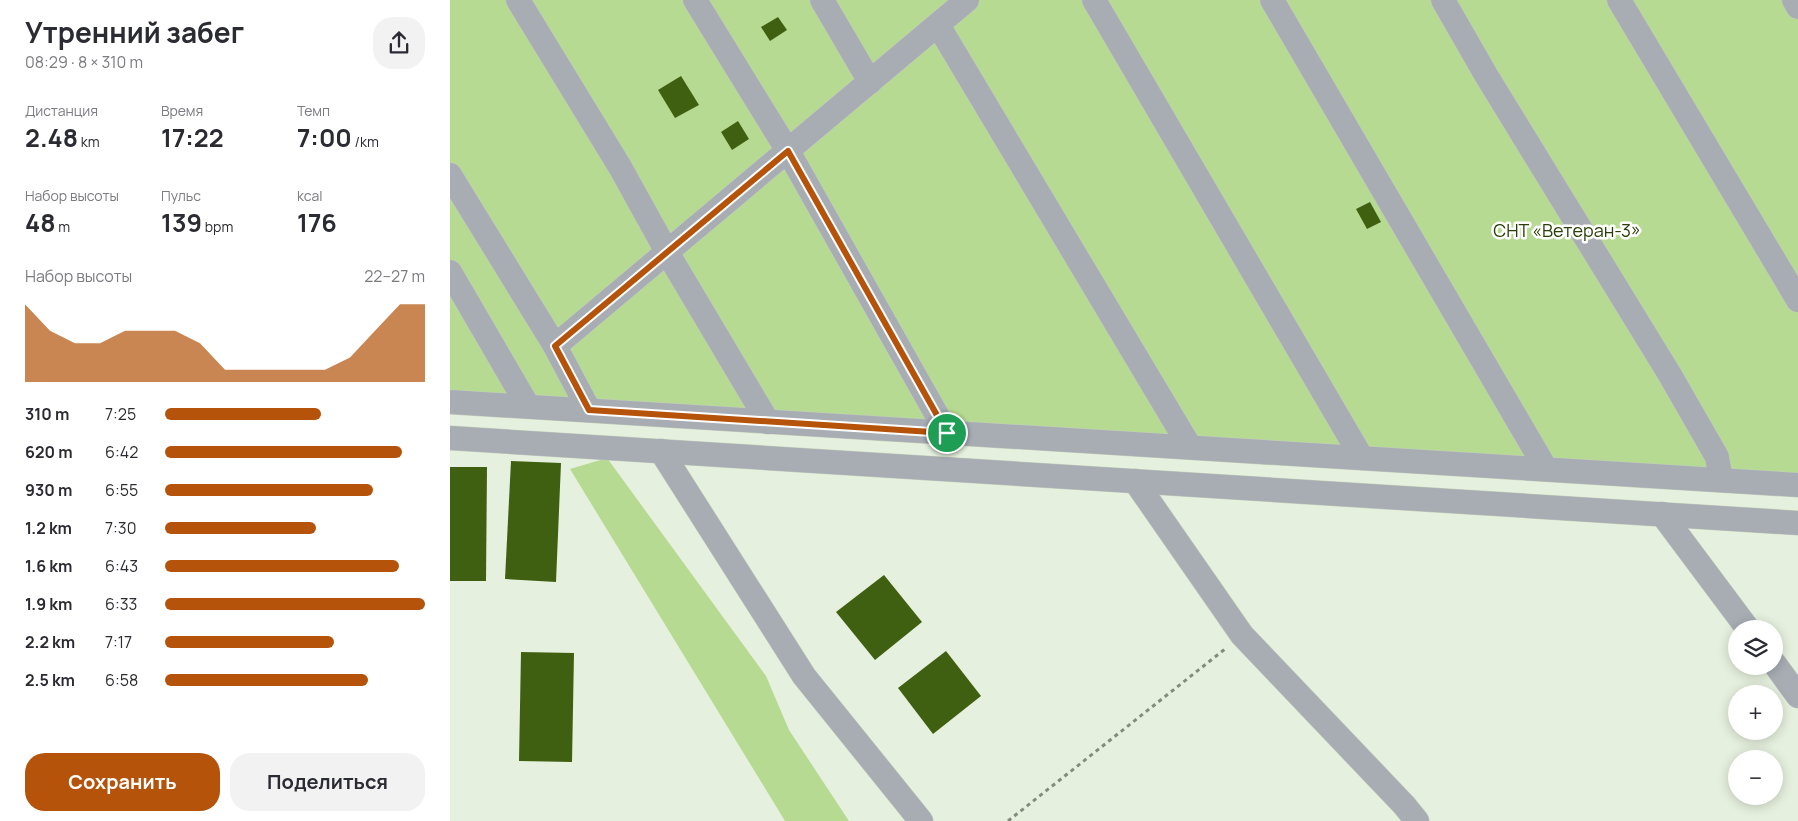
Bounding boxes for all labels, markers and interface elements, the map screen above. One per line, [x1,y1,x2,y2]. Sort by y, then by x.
text: Утренний забег [25,13,244,51]
button: share [373,17,425,69]
text: 08:29 · 8 × 310 m [25,51,143,73]
text: Дистанция [25,101,98,120]
text: Время [161,101,203,120]
text: Темп [297,101,330,120]
text: 2.48 [25,120,78,155]
text: 17:22 [161,120,224,155]
text: 7:00 [297,120,352,155]
text: km [78,132,100,151]
text: /km [352,132,379,151]
text: Набор высоты [25,186,119,205]
text: Пульс [161,186,201,205]
text: kcal [297,186,323,205]
text: 48 [25,205,56,240]
text: 139 [161,205,202,240]
text: 176 [297,205,337,240]
text: m [56,217,70,236]
text: bpm [202,217,233,236]
park label: СНТ «Ветеран-3» [1493,218,1641,242]
text: Набор высоты [25,265,132,287]
text: 22–27 m [364,265,425,287]
text: 310 m [25,403,69,425]
text: 7:25 [105,403,136,425]
pin [926,412,968,454]
icon: arrive [933,419,961,447]
text: 620 m [25,441,73,463]
text: 6:42 [105,441,138,463]
text: 930 m [25,479,72,501]
text: 6:55 [105,479,138,501]
text: 1.2 km [25,517,72,539]
text: 7:30 [105,517,136,539]
text: 1.6 km [25,555,72,577]
text: 6:43 [105,555,138,577]
text: 1.9 km [25,593,72,615]
text: 6:33 [105,593,137,615]
map controls [1728,620,1783,805]
button: layers [1728,620,1783,675]
text: 2.2 km [25,631,75,653]
text: 7:17 [105,631,132,653]
text: 2.5 km [25,669,75,691]
text: 6:58 [105,669,138,691]
button: + [1728,685,1783,740]
button: − [1728,750,1783,805]
button: Сохранить [25,753,220,811]
button: Поделиться [230,753,425,811]

